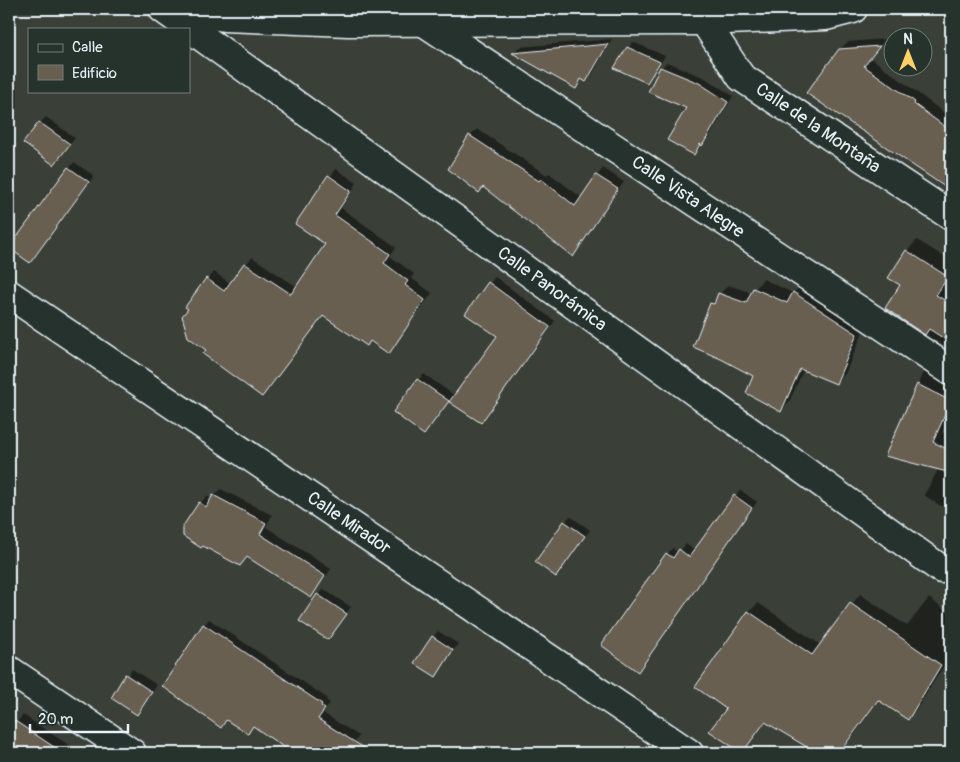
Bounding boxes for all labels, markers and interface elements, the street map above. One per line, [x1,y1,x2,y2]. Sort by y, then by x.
legend [28,28,190,92]
north arrow [882,28,932,78]
text: N [903,31,913,48]
text: Calle [72,38,103,57]
text: Edificio [72,64,117,83]
street label: Calle de la Montaña [751,78,885,178]
street label: Calle Vista Alegre [627,151,749,243]
street label: Calle Panorámica [493,242,611,336]
street label: Calle Mirador [303,487,396,560]
scale bar [30,702,128,734]
text: 20 m [38,710,73,729]

